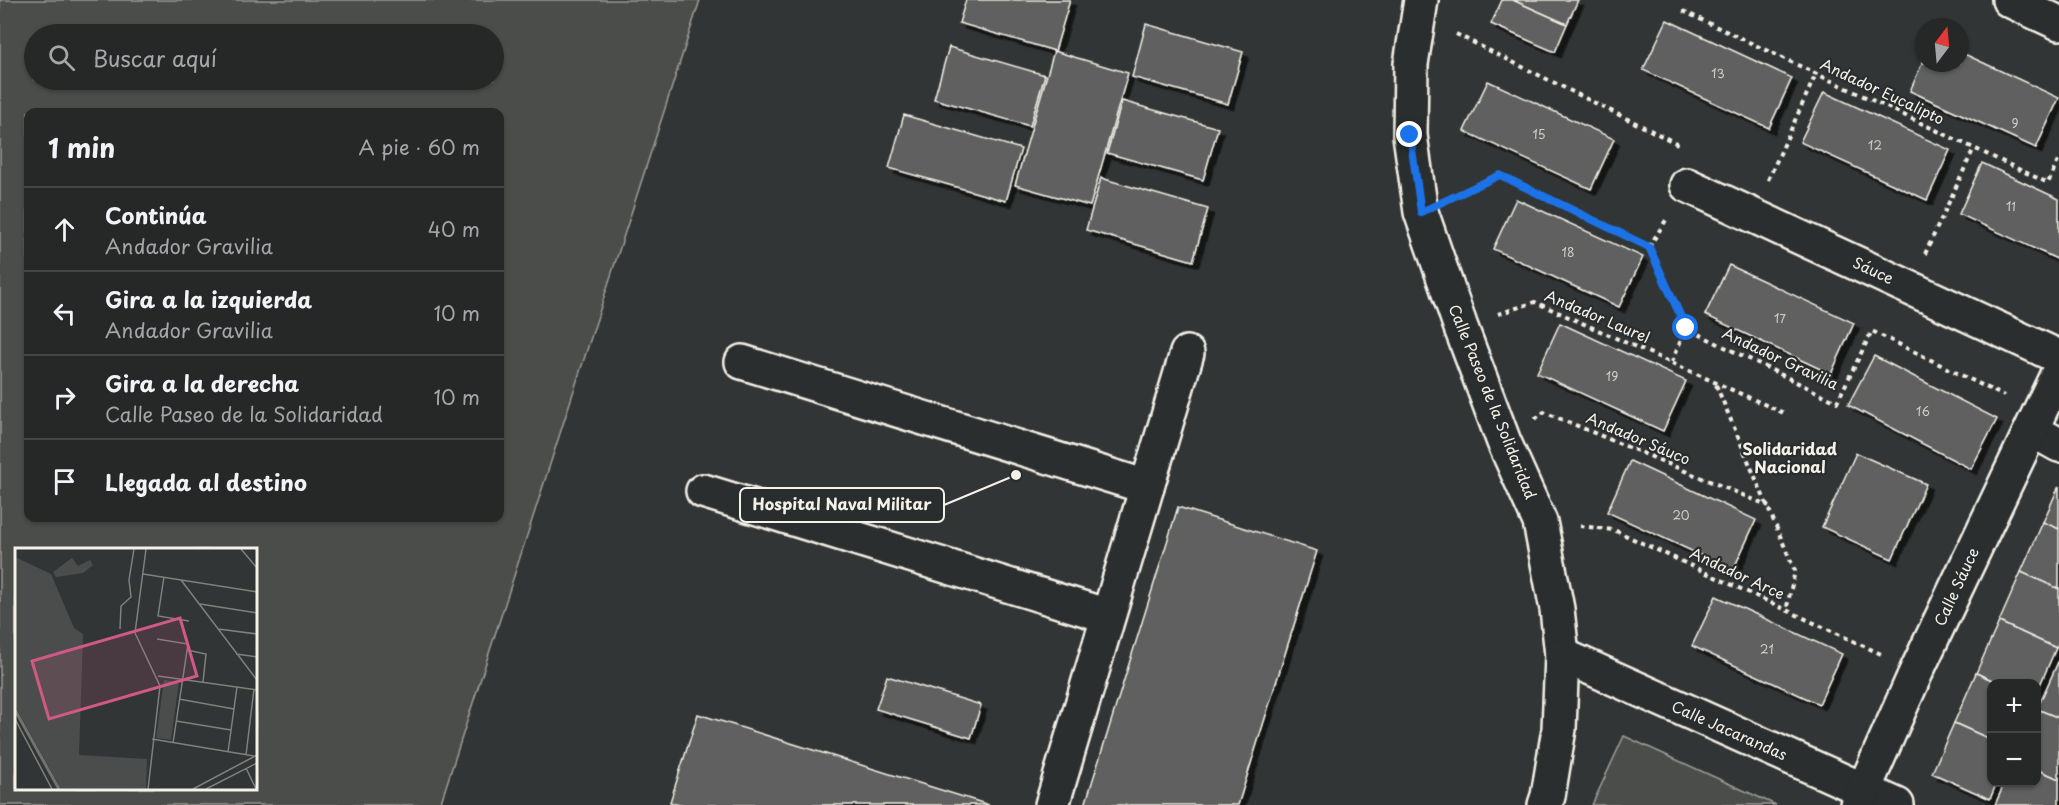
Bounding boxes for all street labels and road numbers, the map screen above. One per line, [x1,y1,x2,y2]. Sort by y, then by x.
street label: Andador Eucalipto [1817,52,1948,130]
street label: Sáuce [1849,250,1898,289]
street label: Andador Laurel [1541,283,1654,348]
street label: Calle Paseo de la Solidaridad [1444,301,1543,503]
street label: Andador Gravilia [1719,321,1842,395]
street label: Andador Sáuco [1583,405,1694,470]
street label: Andador Arce [1686,541,1789,605]
street label: Calle Sáuce [1927,543,1984,629]
street label: Calle Jacarandas [1668,694,1791,765]

